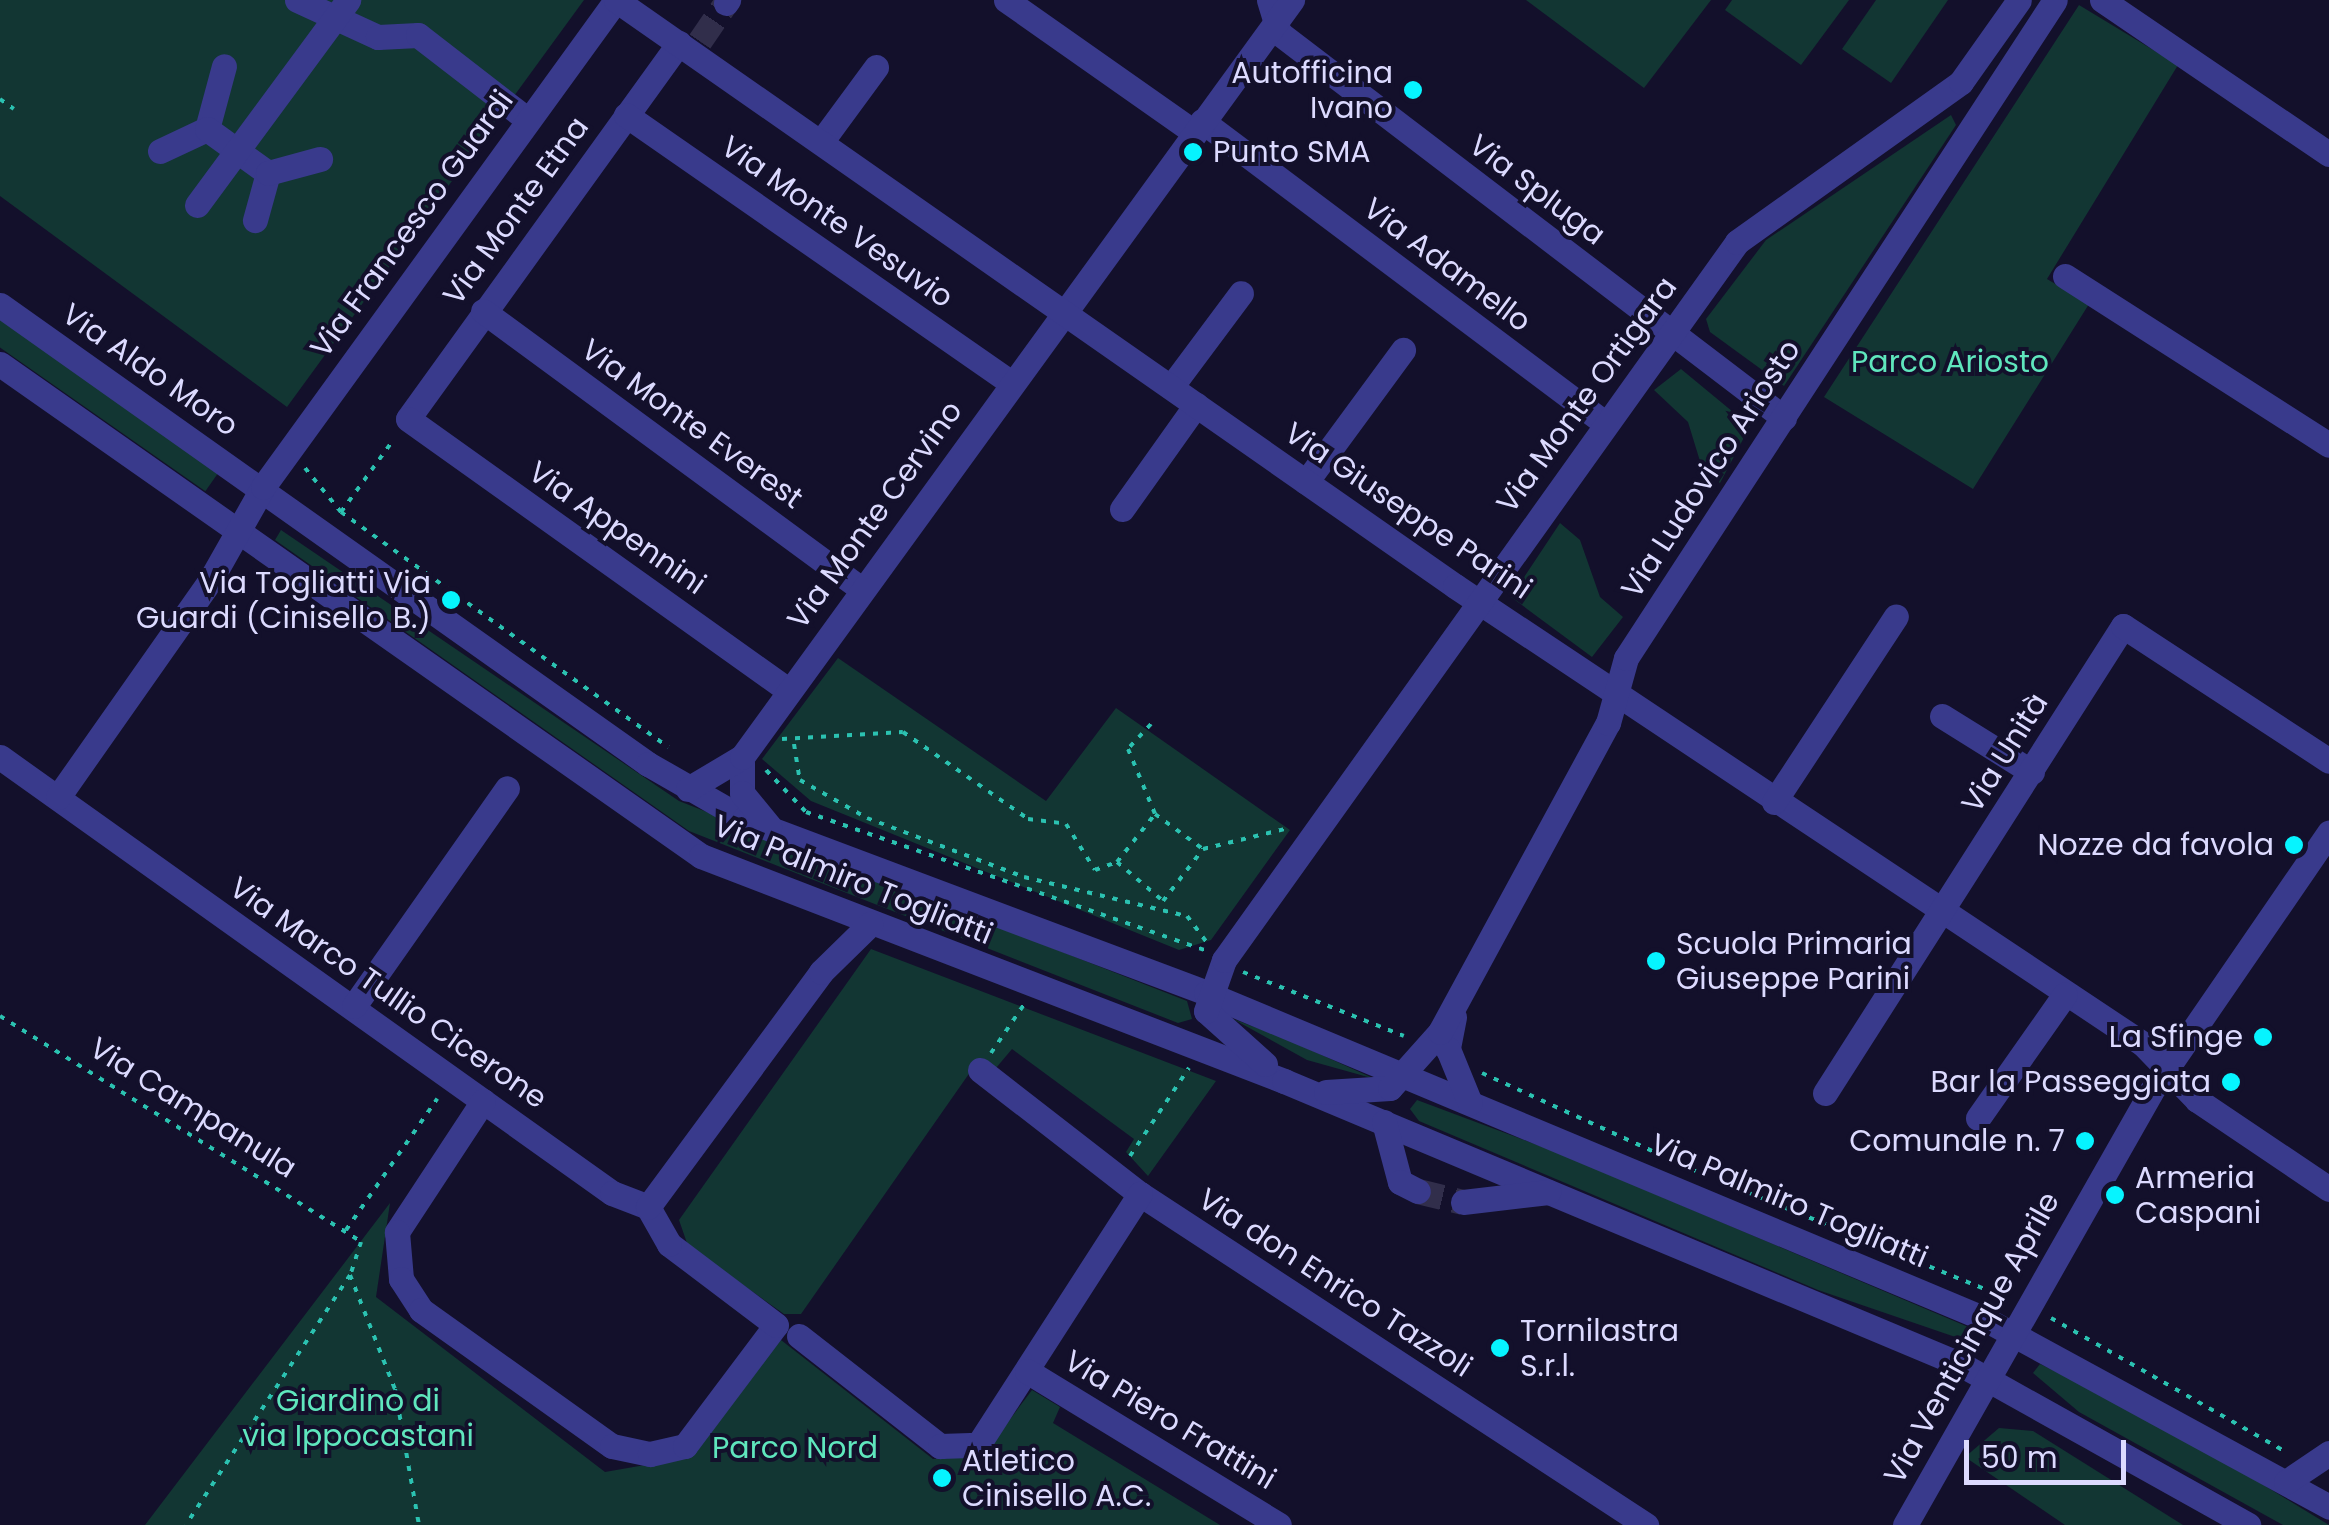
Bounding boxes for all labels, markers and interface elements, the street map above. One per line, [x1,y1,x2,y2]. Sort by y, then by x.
place label: Autofficina Ivano [1231,55,1393,126]
marker: Autofficina Ivano [1402,79,1424,101]
street label: Via Francesco Guardi [303,83,521,365]
street label: Via Monte Etna [436,110,596,312]
street label: Via Spluga [1462,127,1612,253]
street label: Via Monte Vesuvio [714,128,960,316]
place label: Punto SMA [1213,134,1371,170]
marker: Punto SMA [1182,141,1204,163]
street label: Via Adamello [1356,190,1538,340]
street label: Via Monte Ortigara [1489,270,1685,520]
street label: Via Aldo Moro [55,296,245,444]
street label: Via Monte Everest [574,332,810,516]
street label: Via Ludovico Ariosto [1614,333,1808,605]
park label: Parco Ariosto [1851,344,2049,380]
street label: Via Monte Cervino [780,394,970,636]
street label: Via Giuseppe Parini [1278,415,1538,607]
street label: Via Appennini [522,454,712,602]
place label: Via Togliatti Via Guardi (Cinisello B.) [136,565,431,636]
marker: Via Togliatti Via Guardi (Cinisello B.) [440,589,462,611]
street label: Via Unità [1954,687,2056,819]
street label: Via Palmiro Togliatti [708,808,998,952]
place label: Nozze da favola [2037,827,2274,863]
marker: Nozze da favola [2283,834,2305,856]
street label: Via Marco Tullio Cicerone [222,870,554,1116]
place label: Scuola Primaria Giuseppe Parini [1676,926,1912,996]
marker: Scuola Primaria Giuseppe Parini [1645,950,1667,972]
place label: La Sfinge [2109,1019,2243,1055]
marker: La Sfinge [2252,1026,2274,1048]
street label: Via Campanula [83,1030,303,1186]
place label: Bar la Passeggiata [1930,1064,2211,1100]
marker: Bar la Passeggiata [2220,1071,2242,1093]
place label: Comunale n. 7 [1849,1123,2065,1159]
street label: Via Palmiro Togliatti [1645,1126,1933,1276]
marker: Comunale n. 7 [2074,1130,2096,1152]
place label: Armeria Caspani [2135,1160,2261,1230]
street label: Via don Enrico Tazzoli [1191,1181,1479,1385]
marker: Armeria Caspani [2104,1184,2126,1206]
street label: Via Venticinque Aprile [1877,1186,2067,1490]
place label: Tornilastra S.r.l. [1520,1313,1679,1384]
marker: Tornilastra S.r.l. [1489,1337,1511,1359]
street label: Via Piero Frattini [1058,1343,1282,1497]
park label: Giardino di via Ippocastani [242,1383,474,1454]
scale bar [1969,1420,2132,1482]
park label: Parco Nord [712,1430,878,1466]
text: 50 m [1981,1436,2058,1479]
place label: Atletico Cinisello A.C. [962,1443,1151,1514]
marker: Atletico Cinisello A.C. [931,1467,953,1489]

